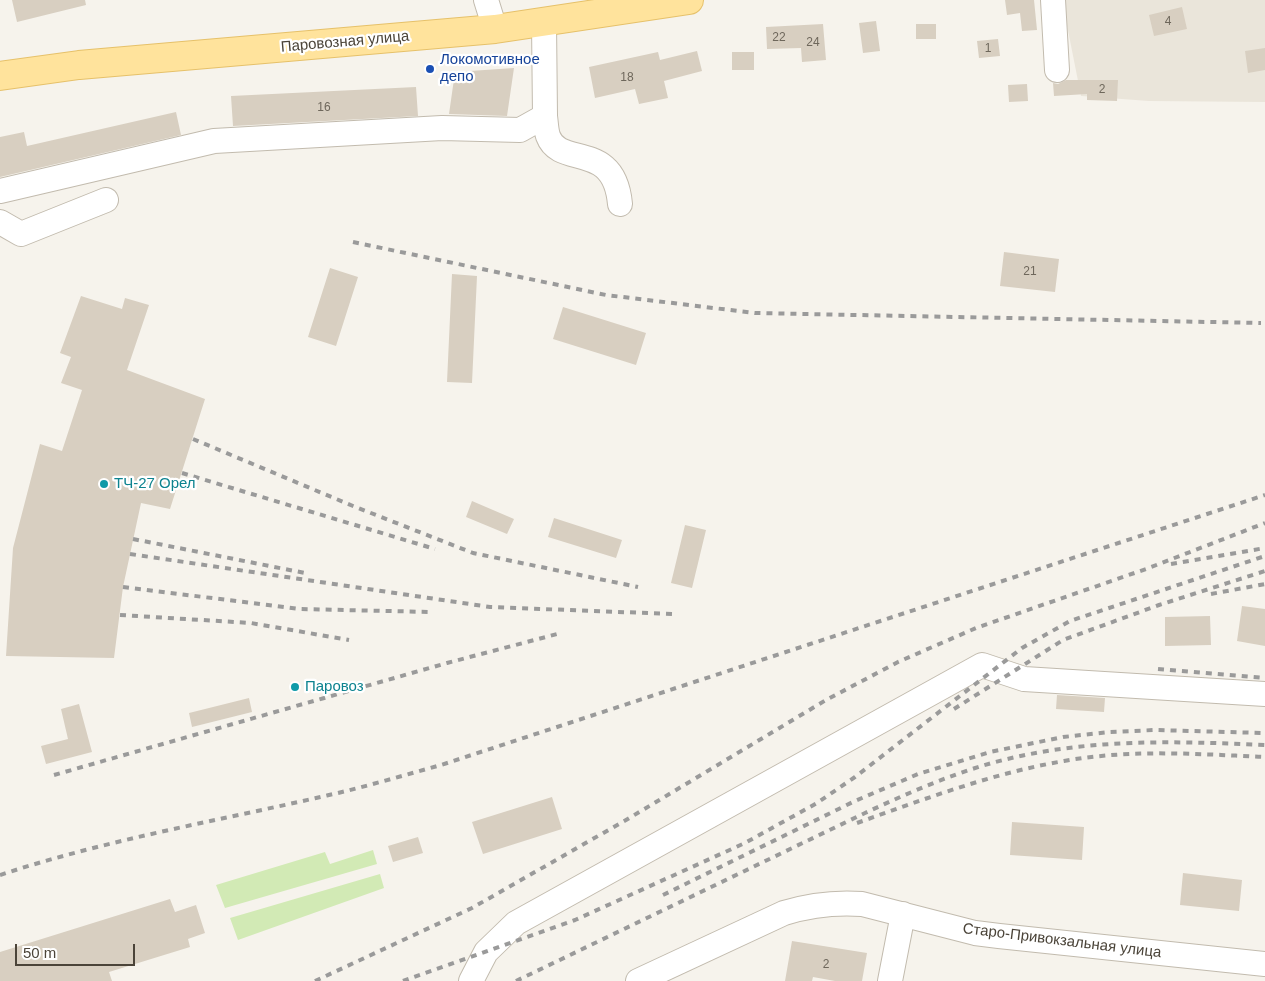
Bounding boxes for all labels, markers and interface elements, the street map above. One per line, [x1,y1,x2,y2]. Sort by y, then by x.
house number: 4 [1165,15,1171,29]
street label: Паровозная улица [280,27,410,57]
house number: 22 [772,31,786,45]
house number: 24 [806,36,820,50]
house number: 1 [985,42,991,56]
place label: Локомотивное депо [440,51,540,86]
marker: Локомотивное депо [424,63,436,75]
house number: 18 [620,71,634,85]
house number: 2 [1099,83,1105,97]
house number: 16 [317,101,331,115]
house number: 21 [1023,265,1037,279]
place label: ТЧ-27 Орел [114,475,196,493]
marker: ТЧ-27 Орел [98,478,110,490]
place label: Паровоз [305,678,364,696]
marker: Паровоз [289,681,301,693]
street label: Старо-Привокзальная улица [962,920,1162,962]
scale bar [18,934,138,966]
text: 50 m [23,944,56,961]
house number: 2 [823,958,829,972]

